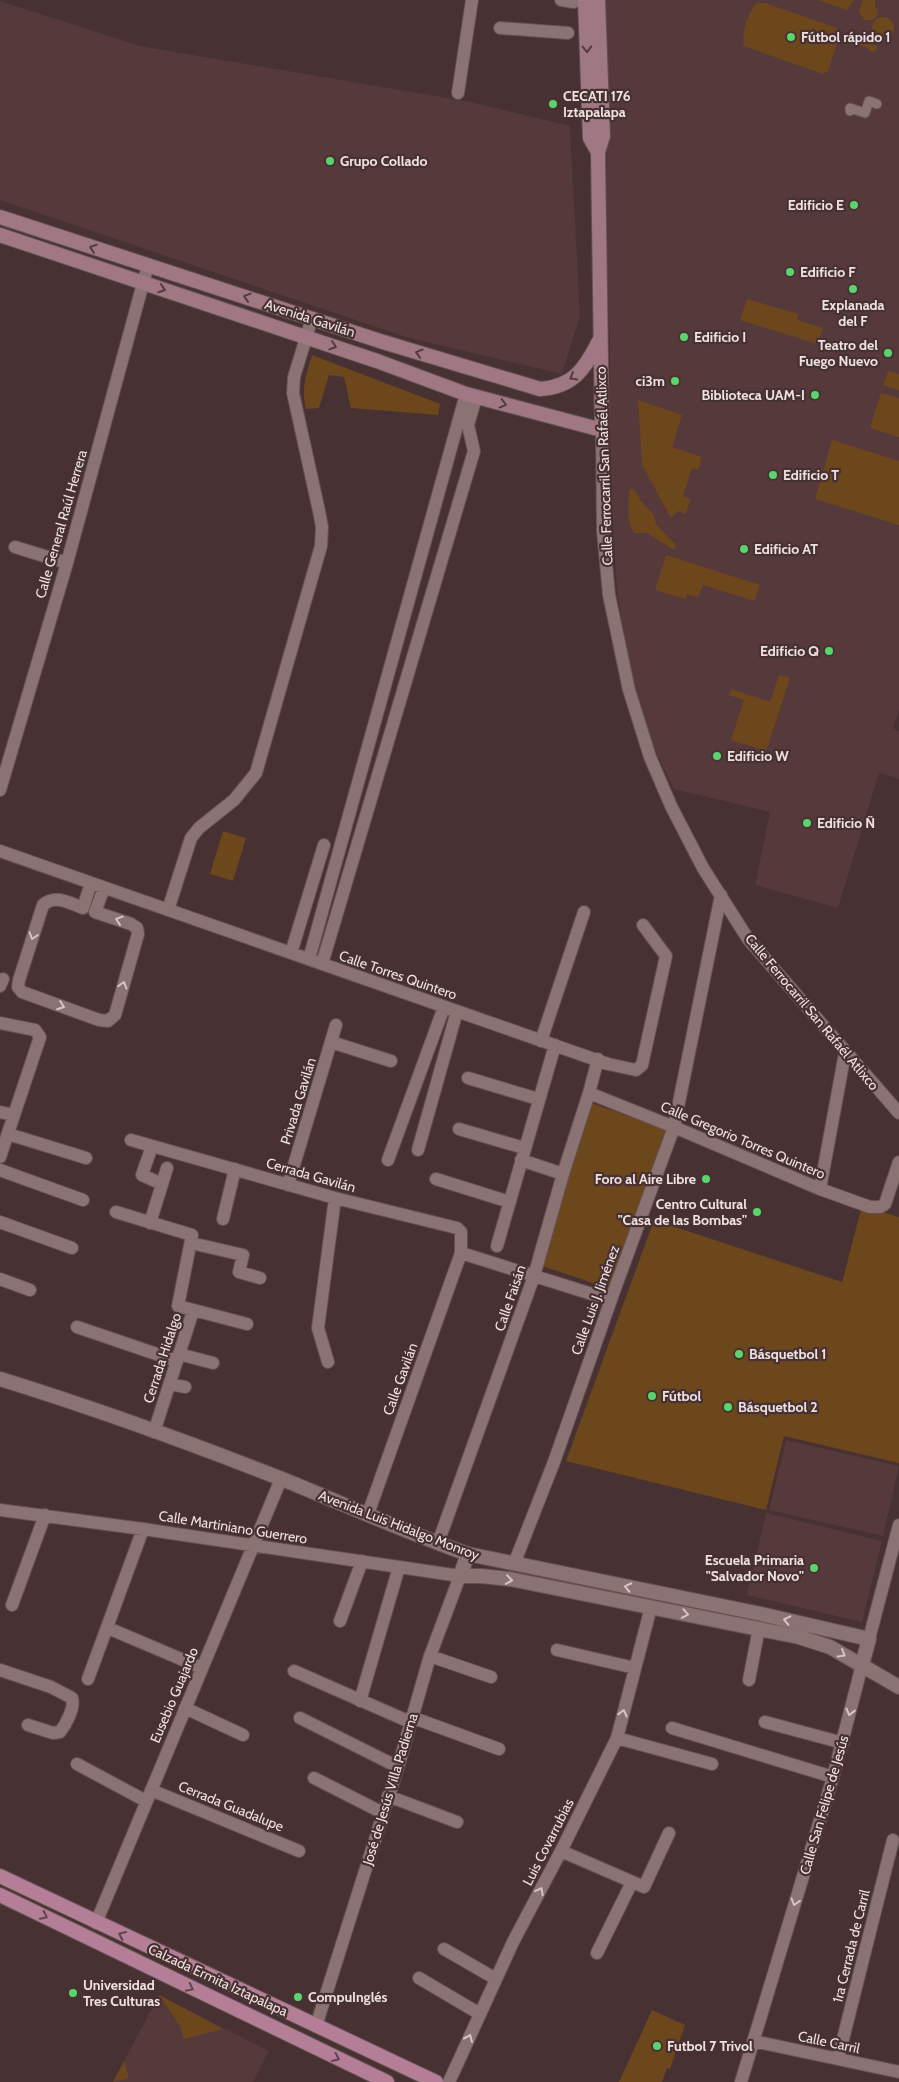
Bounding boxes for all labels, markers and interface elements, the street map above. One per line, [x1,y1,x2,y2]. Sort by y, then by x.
place label: Fútbol rápido 1 [801,28,890,46]
marker: Fútbol rápido 1 [785,31,797,43]
one-way arrow [581,45,592,53]
place label: CECATI 176 Iztapalapa [563,87,631,121]
marker: CECATI 176 Iztapalapa [547,98,559,110]
place label: Grupo Collado [340,152,427,170]
marker: Grupo Collado [324,155,336,167]
place label: Edificio E [788,196,844,214]
marker: Edificio E [848,199,860,211]
one-way arrow [89,243,97,253]
place label: Edificio F [800,263,856,281]
marker: Edificio F [784,266,796,278]
one-way arrow [158,283,166,293]
marker: Explanada del F [847,283,859,295]
one-way arrow [244,293,252,303]
street label: Avenida Gavilán [262,295,358,341]
place label: Explanada del F [821,296,885,330]
place label: Edificio I [694,328,746,346]
marker: Edificio I [678,331,690,343]
place label: Teatro del Fuego Nuevo [799,336,878,370]
one-way arrow [329,340,337,350]
marker: Teatro del Fuego Nuevo [882,347,894,359]
one-way arrow [415,348,423,358]
street label: Calle Ferrocarril San Rafaél Atlixco [592,366,616,566]
one-way arrow [569,371,578,381]
place label: ci3m [636,372,665,390]
marker: ci3m [669,375,681,387]
place label: Biblioteca UAM-I [701,386,805,404]
marker: Biblioteca UAM-I [809,389,821,401]
one-way arrow [499,398,508,409]
street label: Calle General Raúl Herrera [31,447,91,600]
place label: Edificio T [783,466,839,484]
marker: Edificio T [767,469,779,481]
place label: Edificio AT [754,540,818,558]
marker: Edificio AT [738,543,750,555]
place label: Edificio Q [760,642,819,660]
marker: Edificio Q [823,645,835,657]
place label: Edificio W [727,747,789,765]
marker: Edificio W [711,750,723,762]
place label: Edificio Ñ [817,814,875,832]
marker: Edificio Ñ [801,817,813,829]
one-way arrow [116,916,124,926]
street label: Calle Ferrocarril San Rafaél Atlixco [741,930,883,1094]
one-way arrow [29,931,39,939]
street label: Calle Torres Quintero [337,946,460,1004]
one-way arrow [118,981,128,990]
one-way arrow [56,1000,65,1010]
street label: Privada Gavilán [276,1055,320,1147]
street label: Calle Gregorio Torres Quintero [658,1097,828,1183]
street label: Cerrada Gavilán [264,1154,358,1196]
place label: Foro al Aire Libre [595,1170,696,1188]
marker: Foro al Aire Libre [700,1173,712,1185]
place label: Centro Cultural "Casa de las Bombas" [618,1195,747,1229]
marker: Centro Cultural "Casa de las Bombas" [751,1206,763,1218]
street label: Calle Luis J. Jiménez [567,1242,623,1357]
street label: Calle Faisán [490,1262,530,1333]
street label: Cerrada Hidalgo [139,1310,185,1405]
street label: Calle Gavilán [379,1340,421,1418]
place label: Básquetbol 1 [749,1345,826,1363]
marker: Básquetbol 1 [733,1348,745,1360]
place label: Fútbol [662,1387,701,1405]
marker: Fútbol [646,1390,658,1402]
place label: Básquetbol 2 [738,1398,818,1416]
marker: Básquetbol 2 [722,1401,734,1413]
street label: Avenida Luis Hidalgo Monroy [316,1486,482,1564]
street label: Calle Martiniano Guerrero [157,1506,309,1548]
place label: Escuela Primaria "Salvador Novo" [705,1551,804,1585]
marker: Escuela Primaria "Salvador Novo" [808,1562,820,1574]
one-way arrow [504,1574,513,1584]
one-way arrow [624,1583,632,1593]
one-way arrow [681,1608,690,1619]
one-way arrow [783,1615,792,1626]
street label: Eusebio Guajardo [146,1644,202,1746]
one-way arrow [837,1647,846,1657]
one-way arrow [845,1708,856,1717]
one-way arrow [618,1709,628,1717]
street label: José de Jesús Villa Padierna [358,1711,422,1868]
street label: Calle San Felipe de Jesús [796,1733,853,1877]
street label: Cerrada Guadalupe [176,1777,286,1835]
street label: Luis Covarrubias [518,1795,578,1888]
street label: 1ra Cerrada de Carril [828,1887,874,2004]
one-way arrow [534,1888,544,1897]
one-way arrow [791,1898,801,1906]
one-way arrow [39,1910,48,1920]
one-way arrow [118,1931,127,1941]
street label: Calzada Ermita Iztapalapa [145,1940,291,2020]
place label: Universidad Tres Culturas [83,1976,160,2010]
one-way arrow [185,1982,194,1992]
marker: Universidad Tres Culturas [67,1987,79,1999]
place label: CompuInglés [308,1988,387,2006]
marker: CompuInglés [292,1991,304,2003]
street label: Calle Carril [796,2027,862,2057]
one-way arrow [463,2034,474,2043]
place label: Futbol 7 Trivol [667,2037,753,2055]
marker: Futbol 7 Trivol [651,2040,663,2052]
one-way arrow [331,2052,340,2062]

